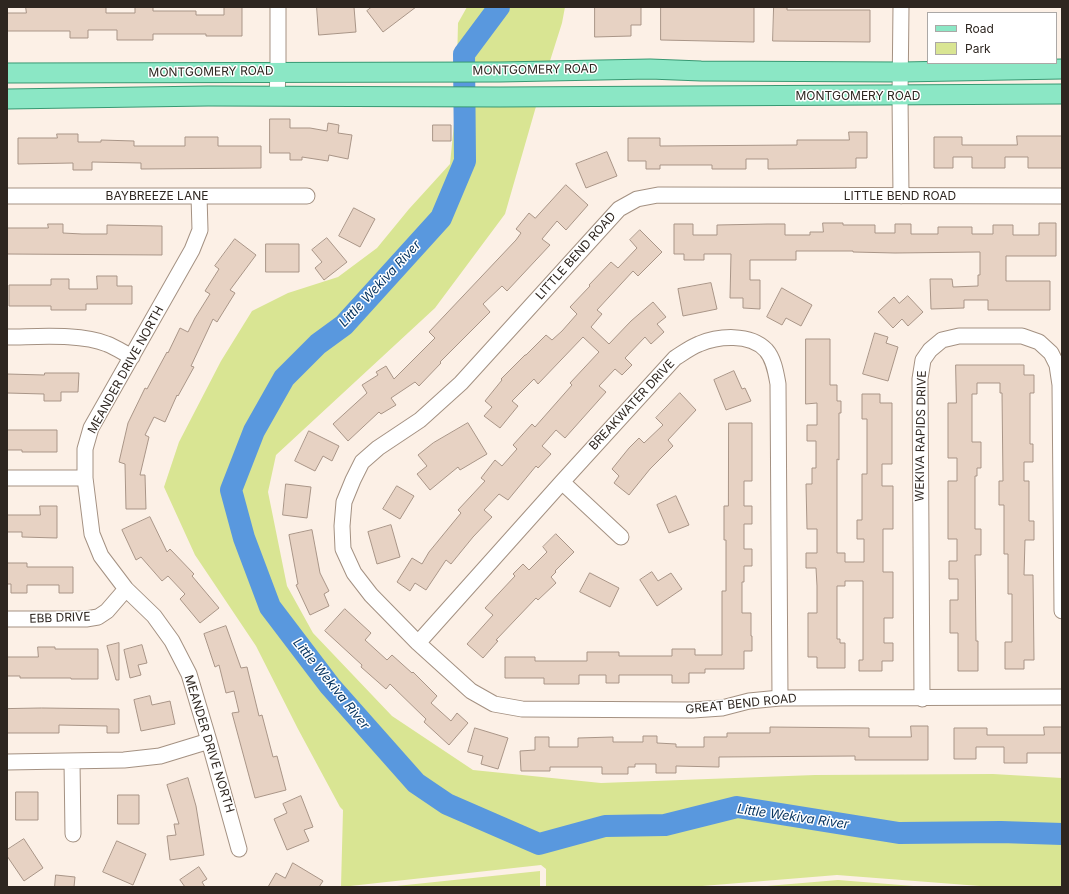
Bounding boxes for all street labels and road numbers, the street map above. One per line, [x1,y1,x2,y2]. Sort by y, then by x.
street label: MONTGOMERY ROAD [472,62,598,78]
street label: MONTGOMERY ROAD [148,64,274,80]
street label: MONTGOMERY ROAD [795,89,921,103]
street label: BAYBREEZE LANE [106,189,208,203]
street label: LITTLE BEND ROAD [844,189,956,203]
street label: LITTLE BEND ROAD [533,209,619,303]
street label: MEANDER DRIVE NORTH [85,304,167,436]
street label: BREAKWATER DRIVE [586,357,678,453]
street label: WEKIVA RAPIDS DRIVE [913,370,929,502]
street label: EBB DRIVE [29,610,91,626]
street label: MEANDER DRIVE NORTH [181,673,237,815]
street label: GREAT BEND ROAD [685,691,797,717]

